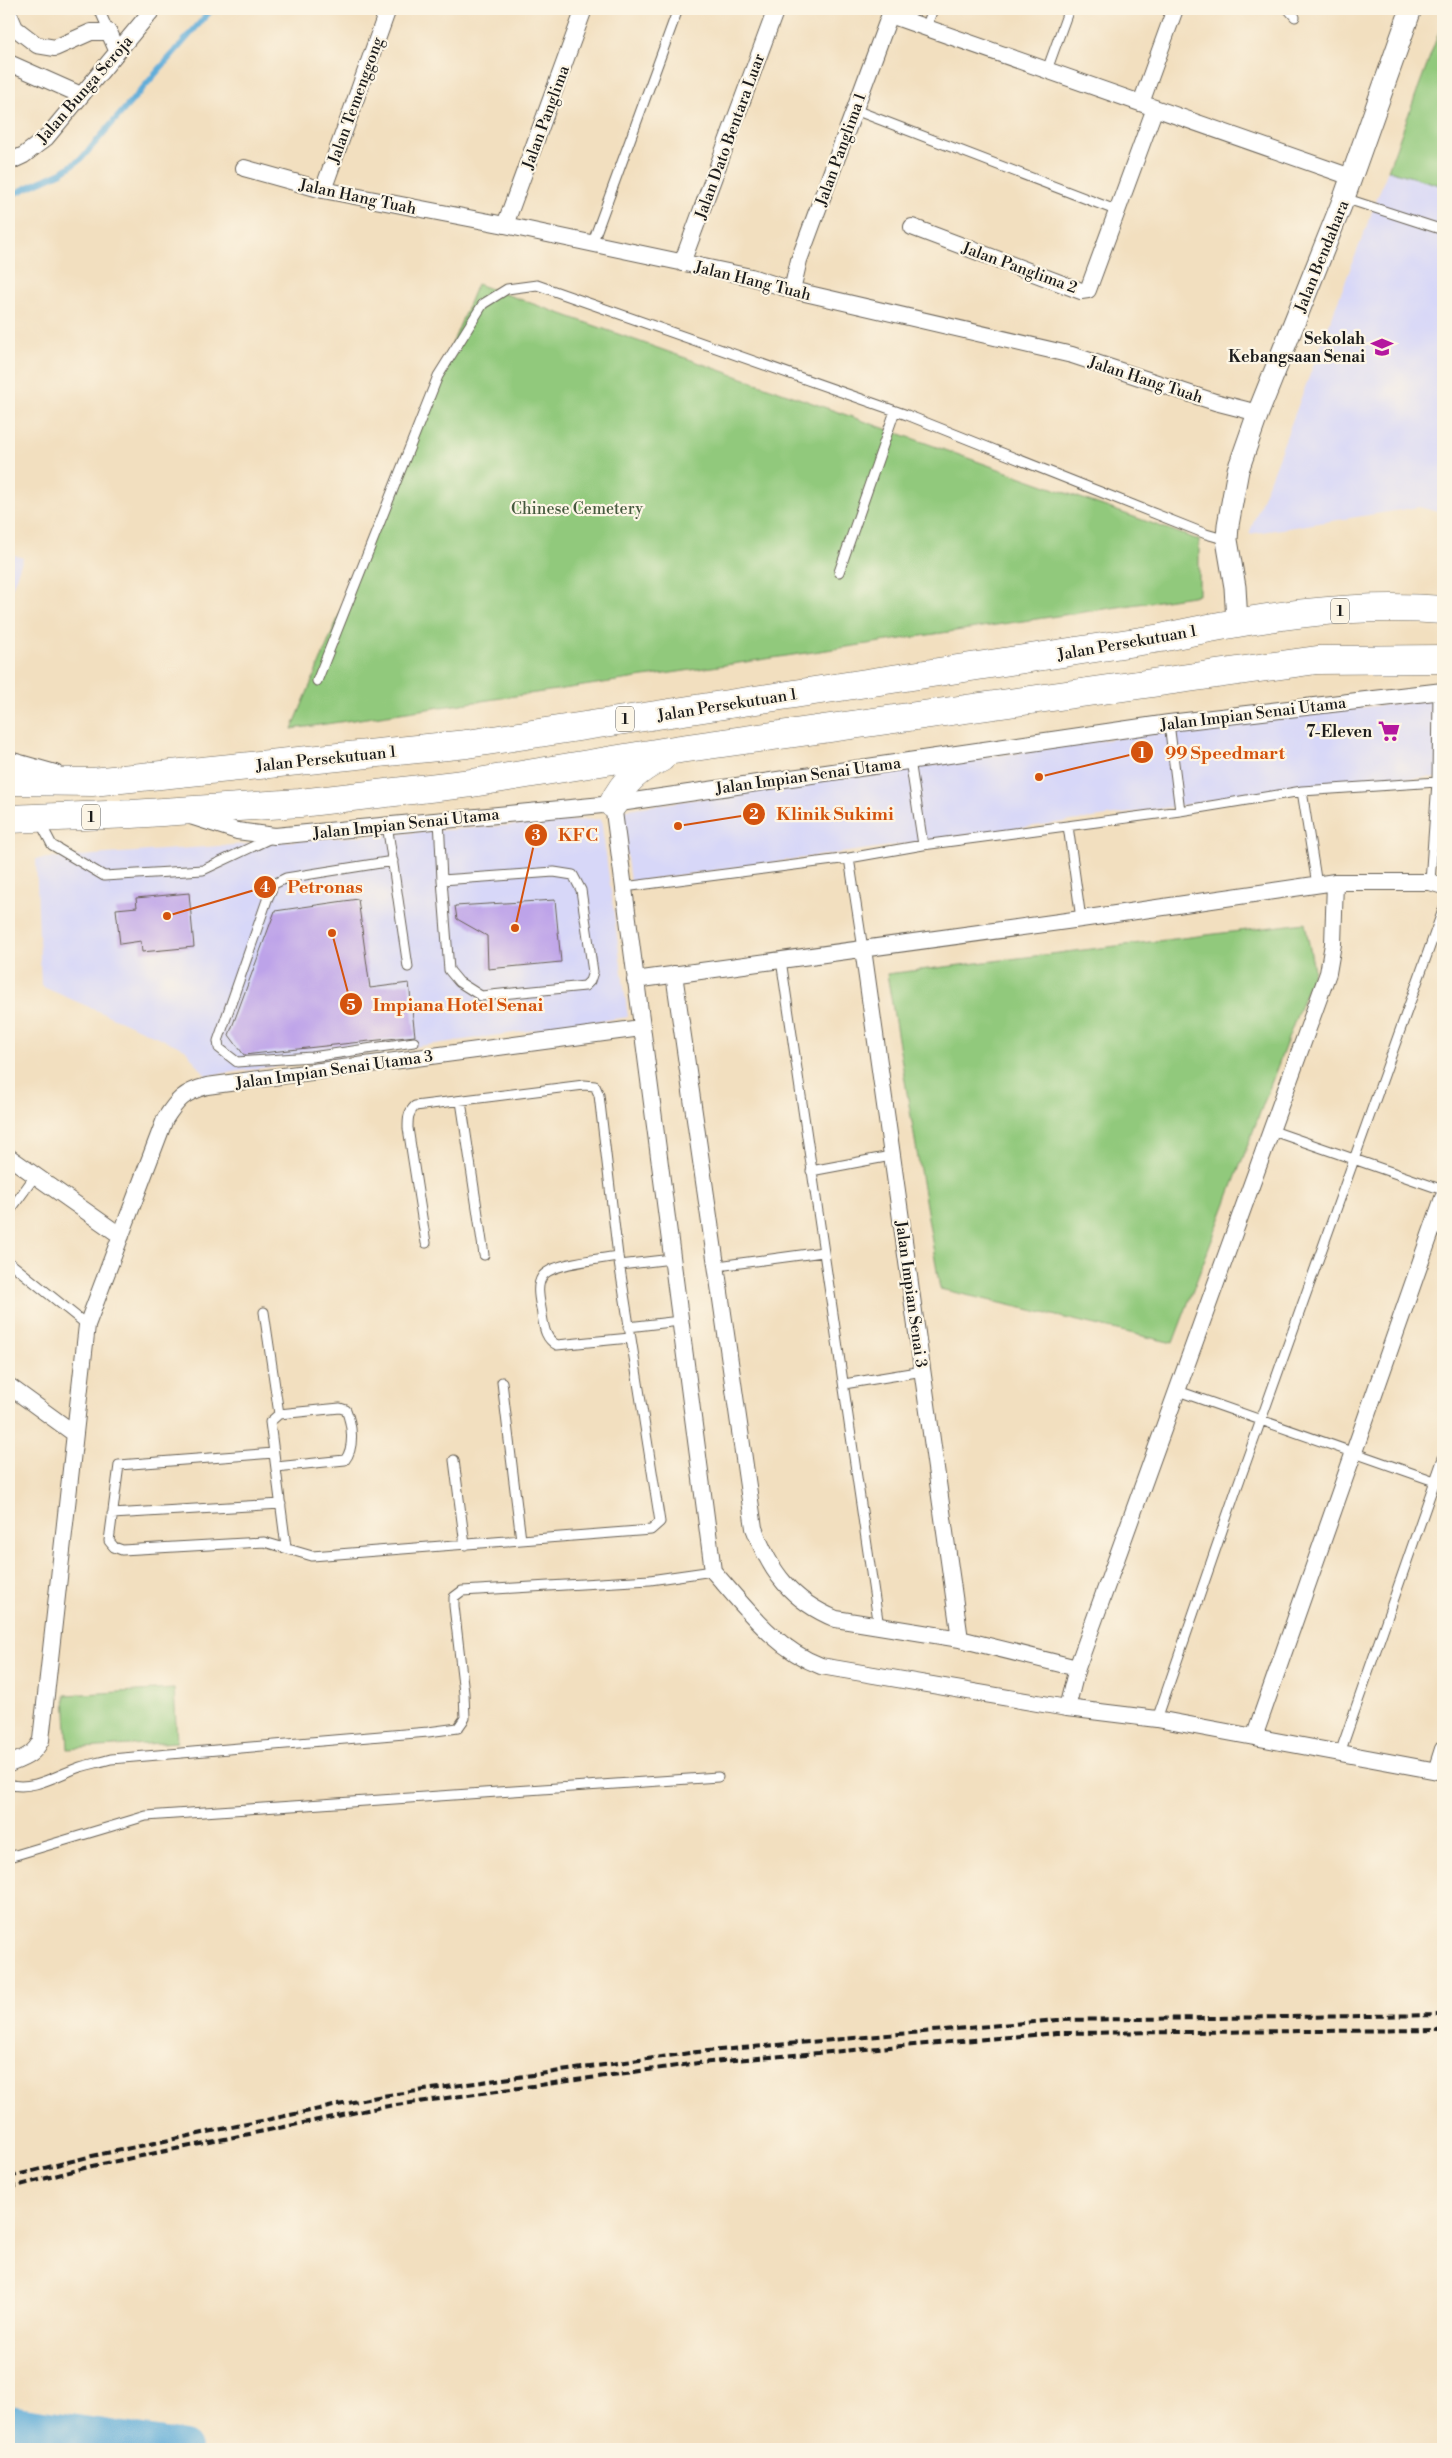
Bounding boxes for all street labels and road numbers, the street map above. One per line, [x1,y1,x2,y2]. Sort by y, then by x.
street label: Jalan Bunga Seroja [32,31,138,148]
street label: Jalan Temenggong [323,34,388,167]
street label: Jalan Dato Bentara Luar [690,51,769,223]
street label: Jalan Panglima [518,62,574,173]
street label: Jalan Panglima 1 [811,90,871,210]
street label: Jalan Hang Tuah [296,175,419,219]
street label: Jalan Bendahara [1290,197,1354,316]
street label: Jalan Panglima 2 [958,237,1080,298]
street label: Jalan Hang Tuah [692,257,813,305]
street label: Jalan Hang Tuah [1085,352,1206,408]
road number: 1 [1331,598,1349,624]
street label: Jalan Persekutuan 1 [1055,621,1198,665]
street label: Jalan Persekutuan 1 [655,684,799,726]
street label: Jalan Impian Senai Utama [1158,693,1348,735]
road number: 1 [616,706,634,732]
street label: Jalan Persekutuan 1 [254,742,397,776]
street label: Jalan Impian Senai Utama [713,753,903,799]
road number: 1 [82,804,100,830]
street label: Jalan Impian Senai Utama [311,804,501,844]
street label: Jalan Impian Senai Utama 3 [233,1046,434,1094]
street label: Jalan Impian Senai 3 [891,1218,931,1369]

